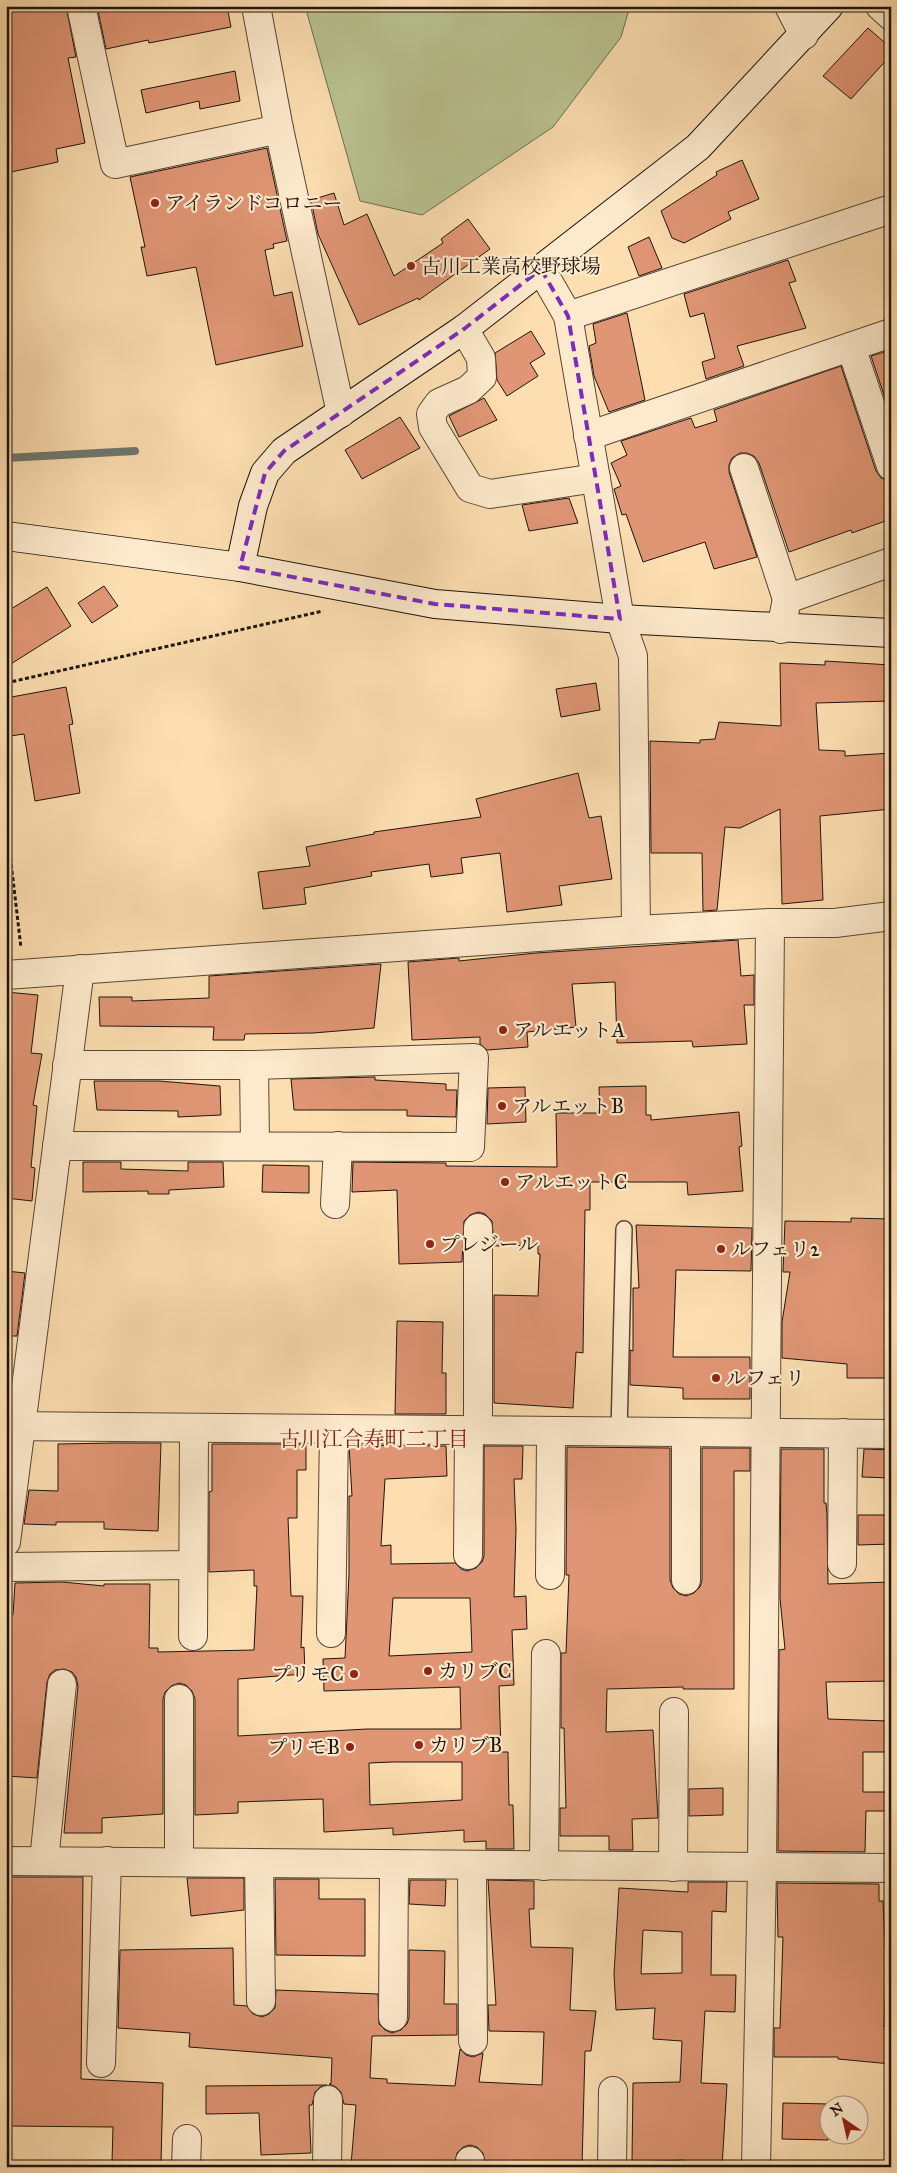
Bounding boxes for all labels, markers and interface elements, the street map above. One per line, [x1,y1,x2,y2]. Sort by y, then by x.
place label: アイランドコロニー [165,191,342,215]
marker: アイランドコロニー [149,197,161,209]
place label: 古川工業高校野球場 [421,254,601,278]
marker: 古川工業高校野球場 [405,260,417,272]
place label: アルエットA [513,1018,626,1042]
marker: アルエットA [497,1024,509,1036]
place label: アルエットB [512,1094,624,1118]
marker: アルエットB [496,1100,508,1112]
place label: アルエットC [515,1170,627,1194]
marker: アルエットC [499,1176,511,1188]
place label: プレジール [440,1232,538,1256]
place label: ルフェリ2 [731,1237,820,1261]
marker: プレジール [424,1238,436,1250]
marker: ルフェリ2 [715,1243,727,1255]
place label: ルフェリ [726,1366,805,1390]
marker: ルフェリ [710,1372,722,1384]
district label: 古川江合寿町二丁目 [280,1426,469,1452]
place label: カリブC [438,1659,512,1683]
place label: プリモC [271,1662,344,1686]
marker: カリブC [422,1665,434,1677]
marker: プリモC [348,1668,360,1680]
place label: カリブB [429,1733,502,1757]
place label: プリモB [268,1735,340,1759]
marker: カリブB [413,1739,425,1751]
marker: プリモB [344,1741,356,1753]
north arrow [820,2096,870,2146]
text: N [827,2099,847,2120]

